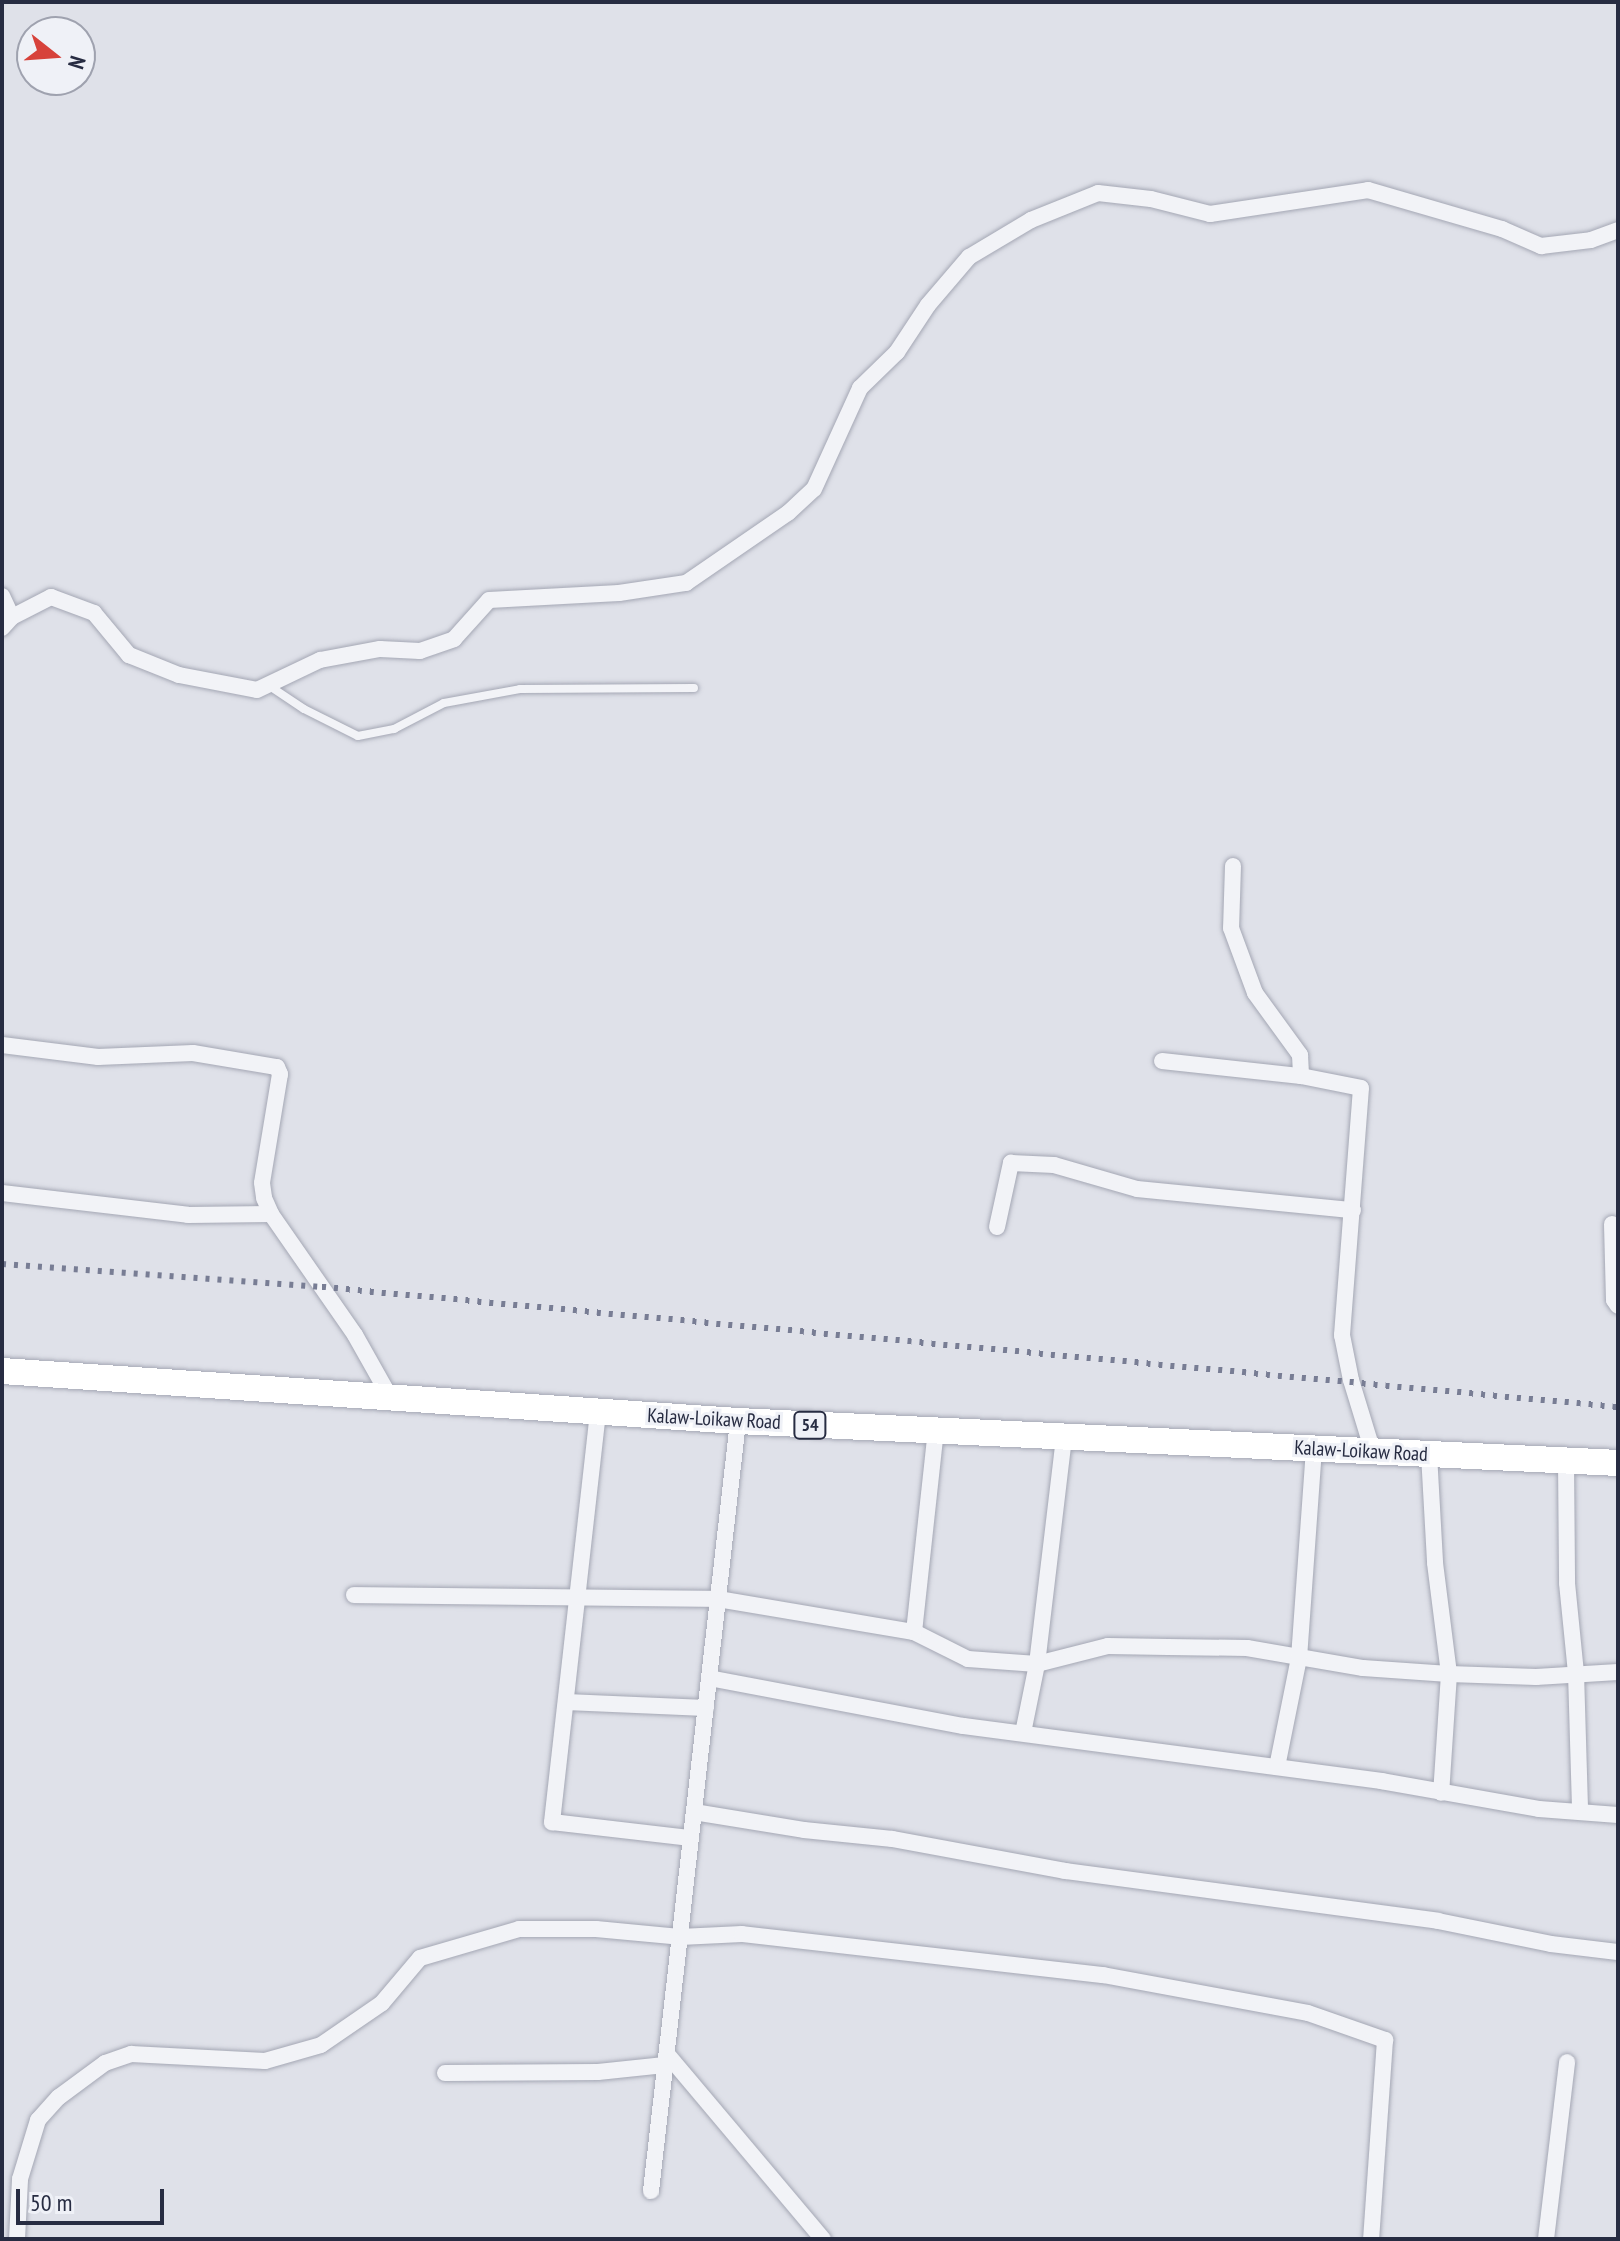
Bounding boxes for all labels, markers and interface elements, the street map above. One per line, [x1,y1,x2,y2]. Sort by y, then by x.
north arrow [16,16,96,96]
text: N [62,53,92,72]
street label: Kalaw-Loikaw Road [646,1404,782,1434]
road number: 54 [792,1411,828,1439]
street label: Kalaw-Loikaw Road [1293,1436,1429,1466]
scale bar [20,2173,168,2223]
text: 50 m [30,2187,72,2218]

